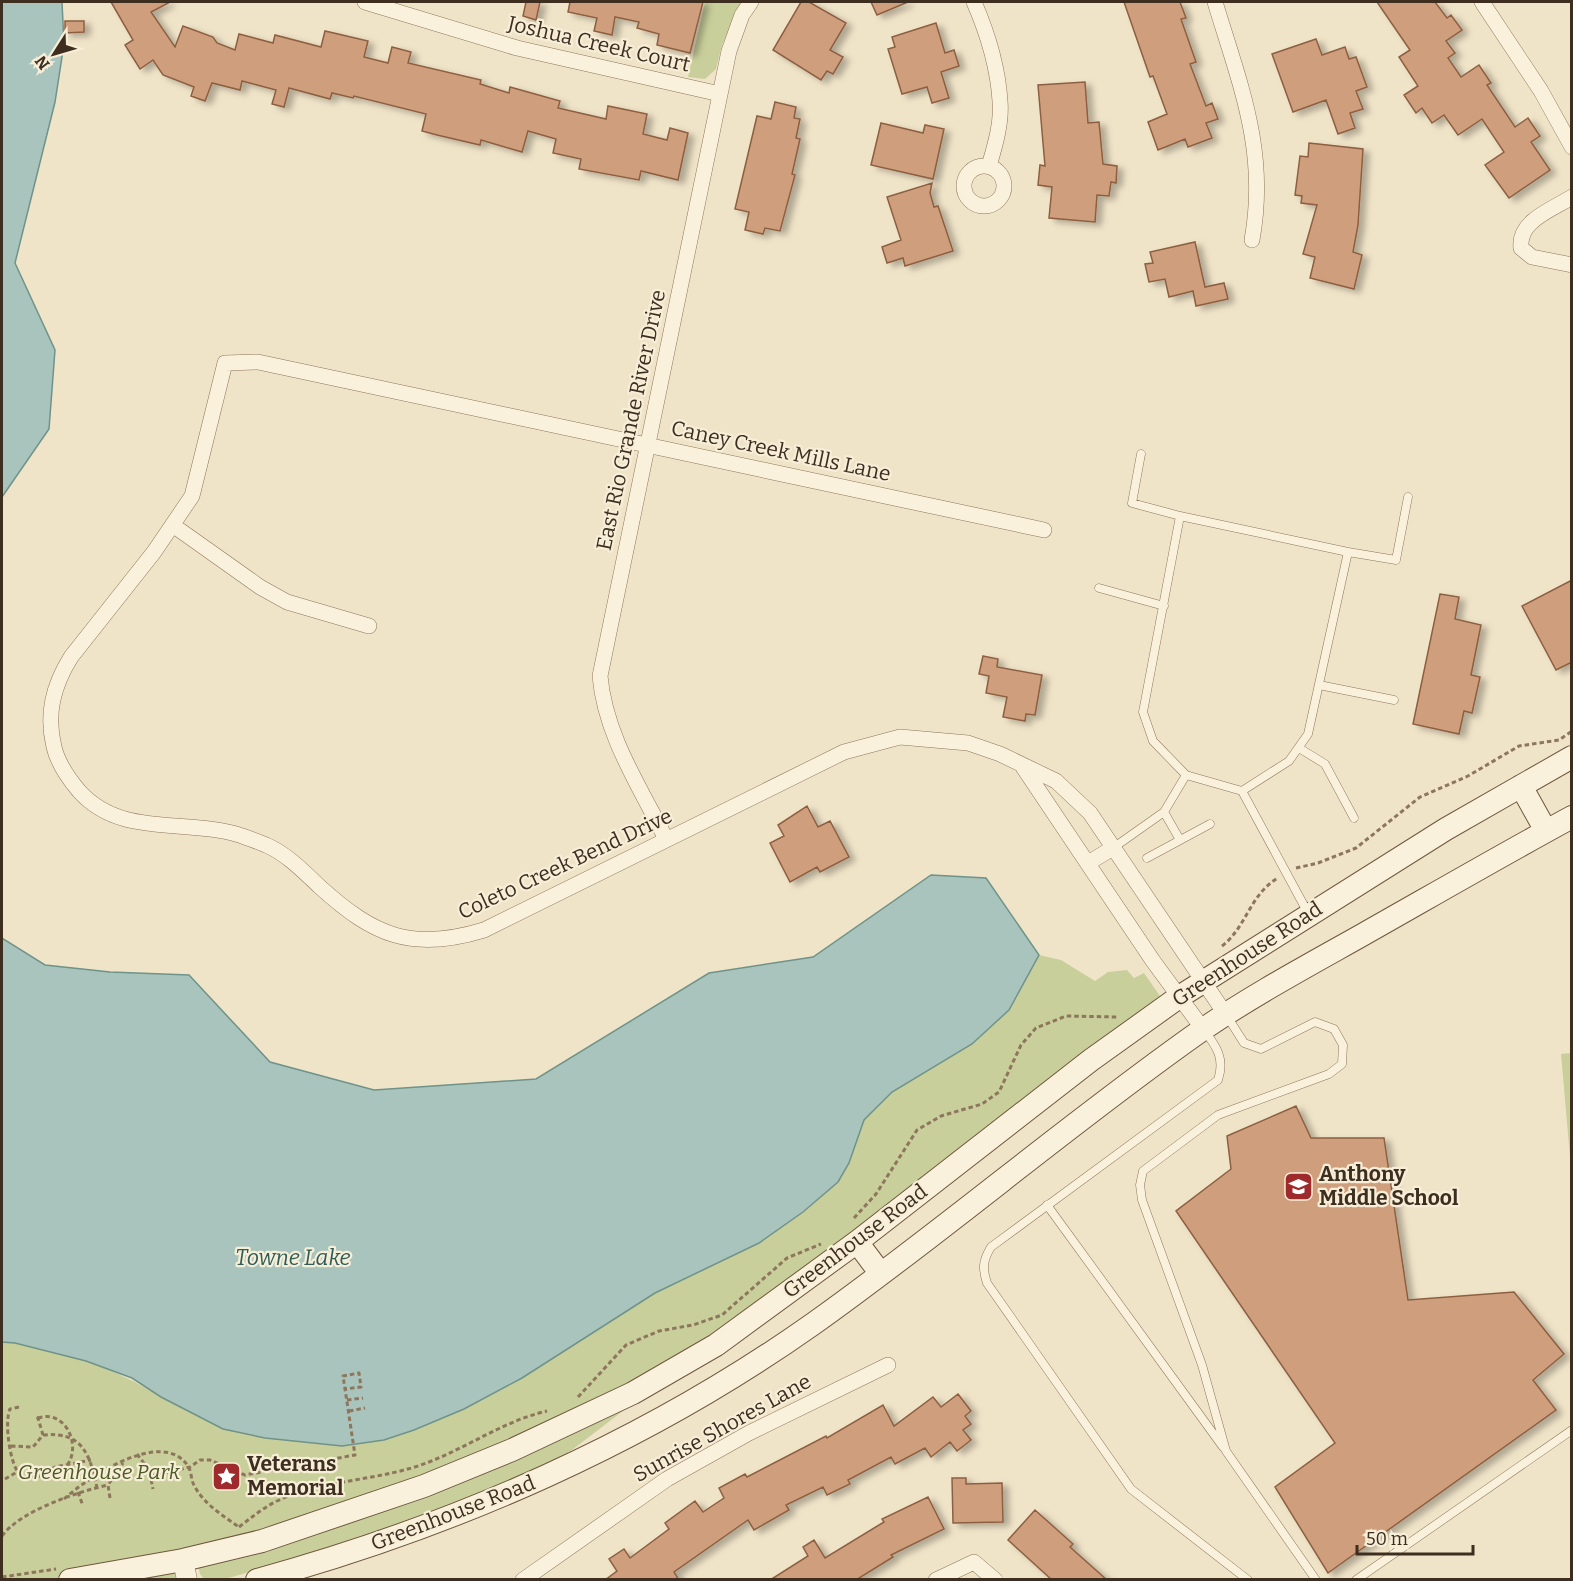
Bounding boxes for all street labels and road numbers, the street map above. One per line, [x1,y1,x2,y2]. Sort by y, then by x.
street label: Joshua Creek Court [504,10,693,78]
street label: East Rio Grande River Drive [591,287,671,553]
street label: Caney Creek Mills Lane [669,415,893,487]
street label: Coleto Creek Bend Drive [454,803,676,925]
street label: Greenhouse Road [1167,896,1327,1012]
street label: Greenhouse Road [778,1178,932,1304]
street label: Sunrise Shores Lane [628,1368,816,1488]
street label: Greenhouse Road [367,1470,539,1556]

